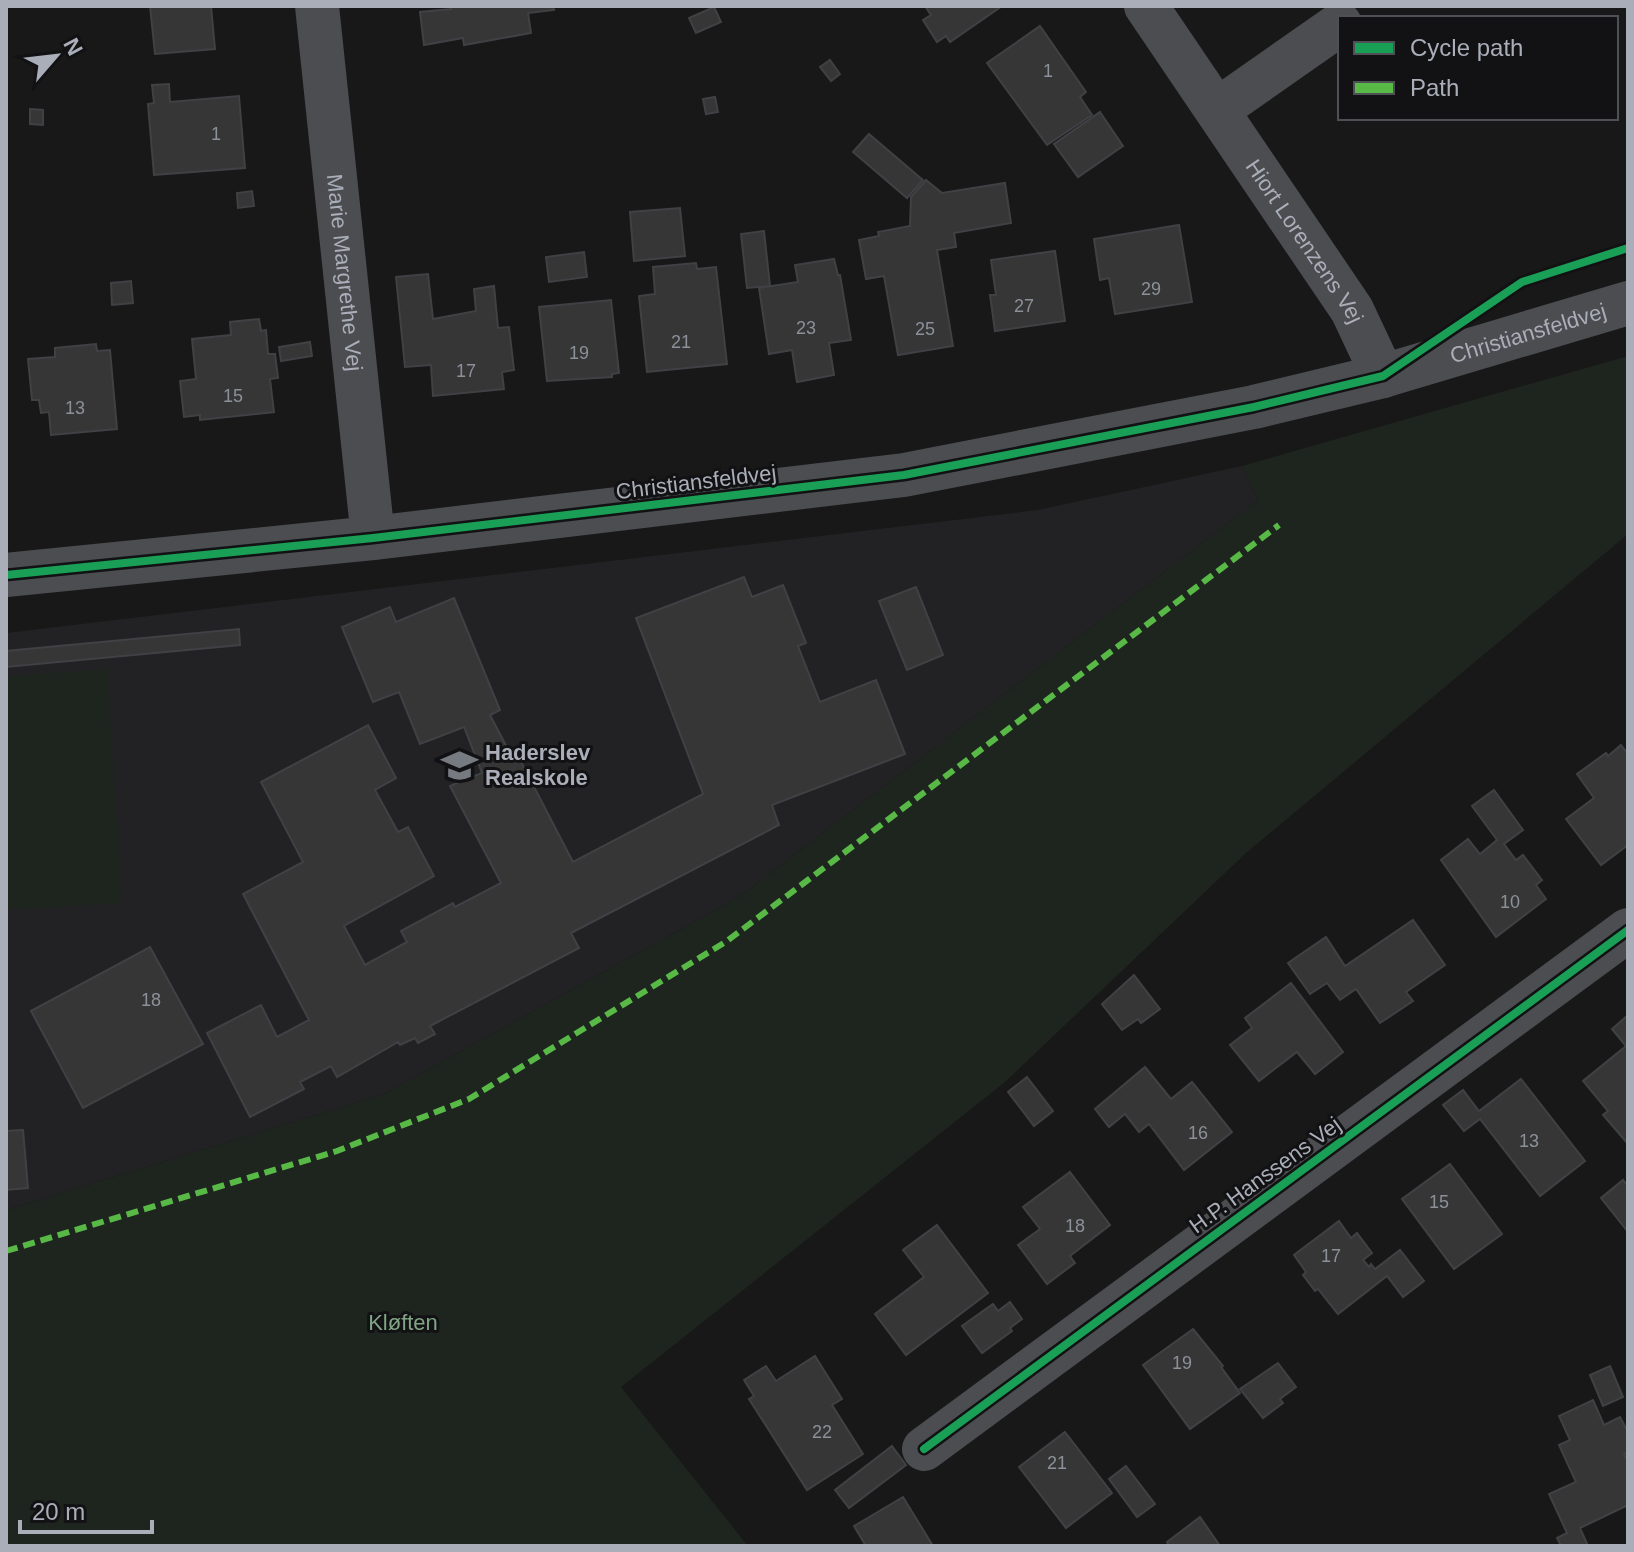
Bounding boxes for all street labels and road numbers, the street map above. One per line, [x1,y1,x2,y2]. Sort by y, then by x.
street label: Hiort Lorenzens Vej [1241,155,1369,327]
street label: Marie Margrethe Vej [322,173,368,372]
street label: Christiansfeldvej [1447,298,1609,368]
street label: Christiansfeldvej [614,460,778,504]
street label: H.P. Hanssens Vej [1185,1112,1345,1238]

